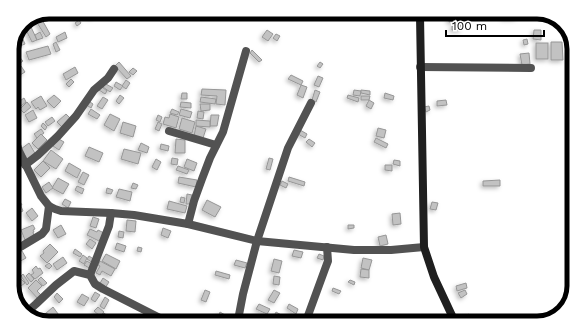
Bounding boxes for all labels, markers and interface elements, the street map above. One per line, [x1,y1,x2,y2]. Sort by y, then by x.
scale bar [446,12,544,38]
text: 100 m [452,19,487,33]

